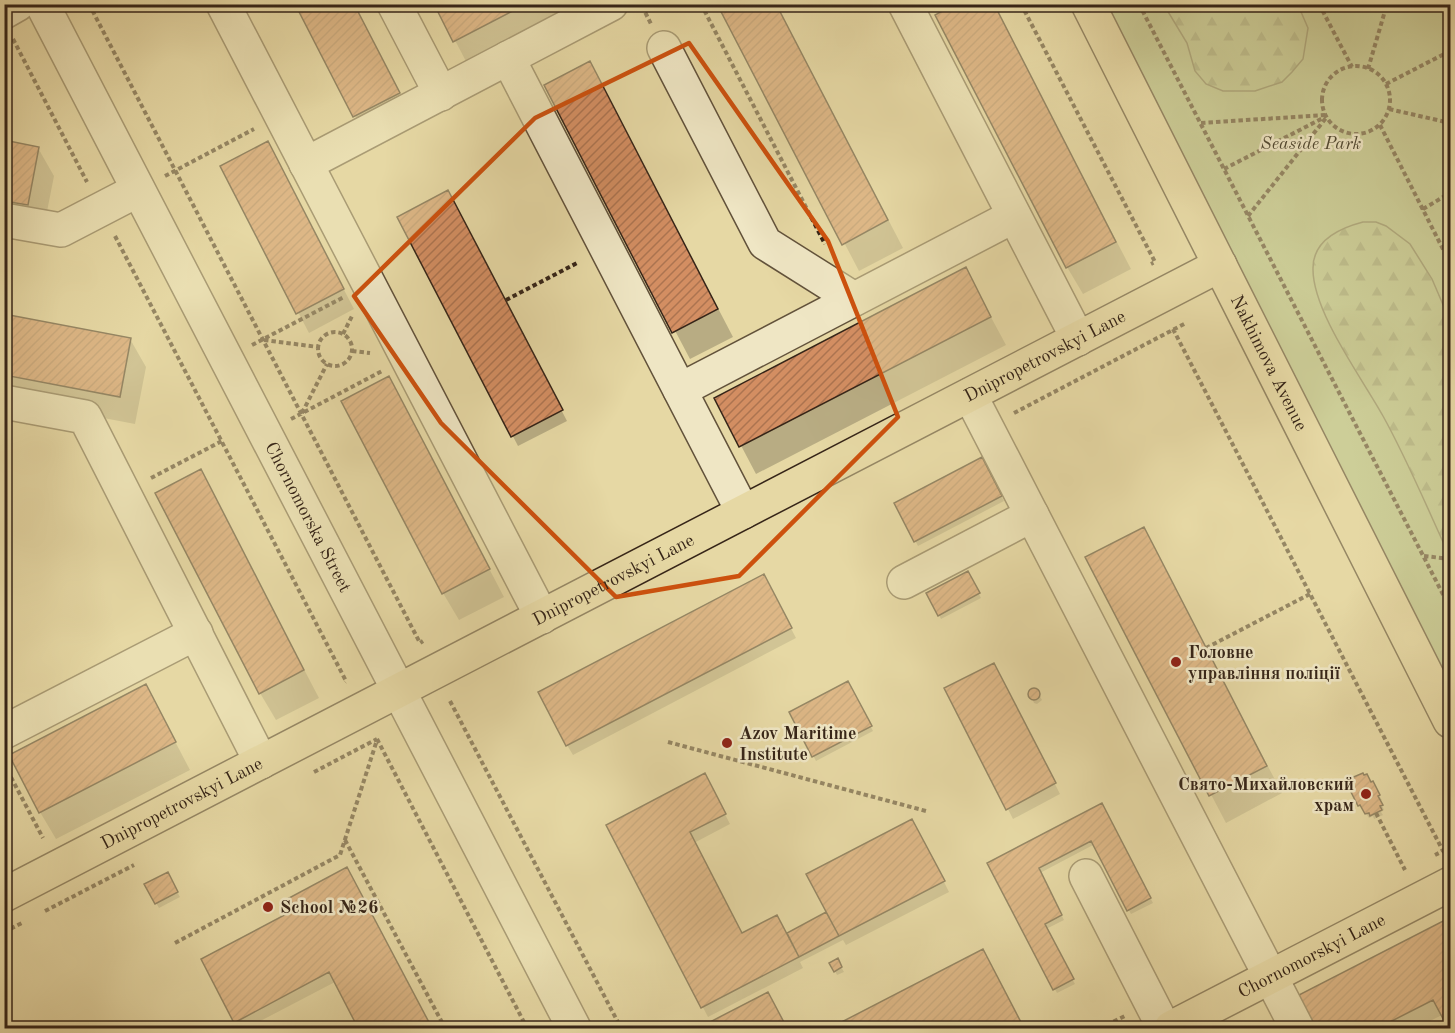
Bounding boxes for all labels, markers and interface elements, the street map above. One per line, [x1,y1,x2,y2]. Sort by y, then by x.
park label: Seaside Park [1261,135,1362,153]
street label: Nakhimova Avenue [1227,293,1310,434]
street label: Dnipropetrovskyi Lane [961,308,1129,406]
street label: Chornomorska Street [261,439,354,595]
street label: Dnipropetrovskyi Lane [530,531,697,629]
place label: Головне управління поліції [1188,644,1341,683]
marker: Головне управління поліції [1169,655,1183,669]
place label: Azov Maritime Institute [739,725,856,764]
marker: Azov Maritime Institute [720,736,734,750]
street label: Dnipropetrovskyi Lane [98,755,266,853]
place label: Свято-Михайловский храм [1178,776,1354,815]
marker: Свято-Михайловский храм [1359,787,1373,801]
place label: School №26 [280,899,379,917]
marker: School №26 [261,900,275,914]
street label: Chornomorskyi Lane [1235,911,1388,1002]

